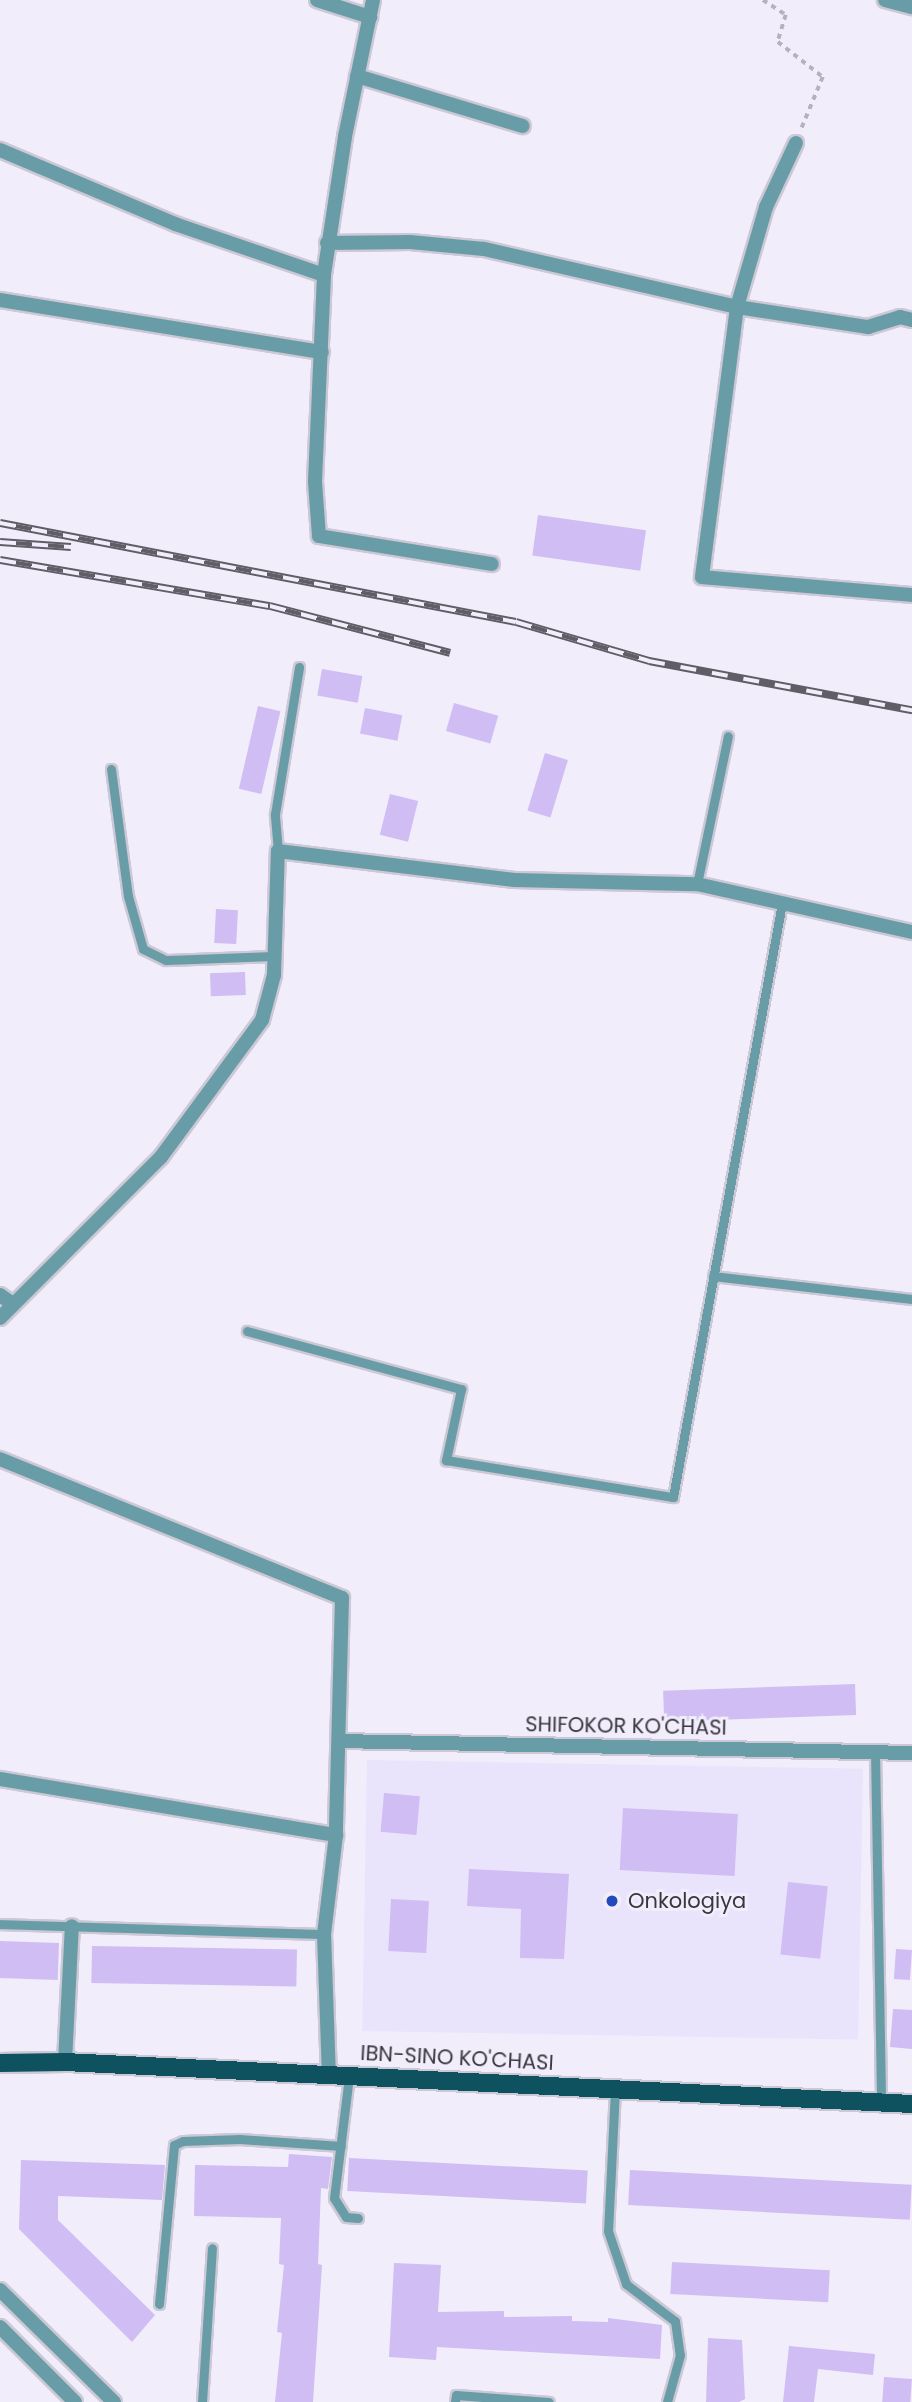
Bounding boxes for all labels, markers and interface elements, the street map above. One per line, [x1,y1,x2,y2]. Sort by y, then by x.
street label: SHIFOKOR KO'CHASI [525,1712,727,1740]
place label: Onkologiya [628,1888,746,1914]
marker: Onkologiya [602,1891,622,1911]
street label: IBN-SINO KO'CHASI [360,2040,554,2076]

